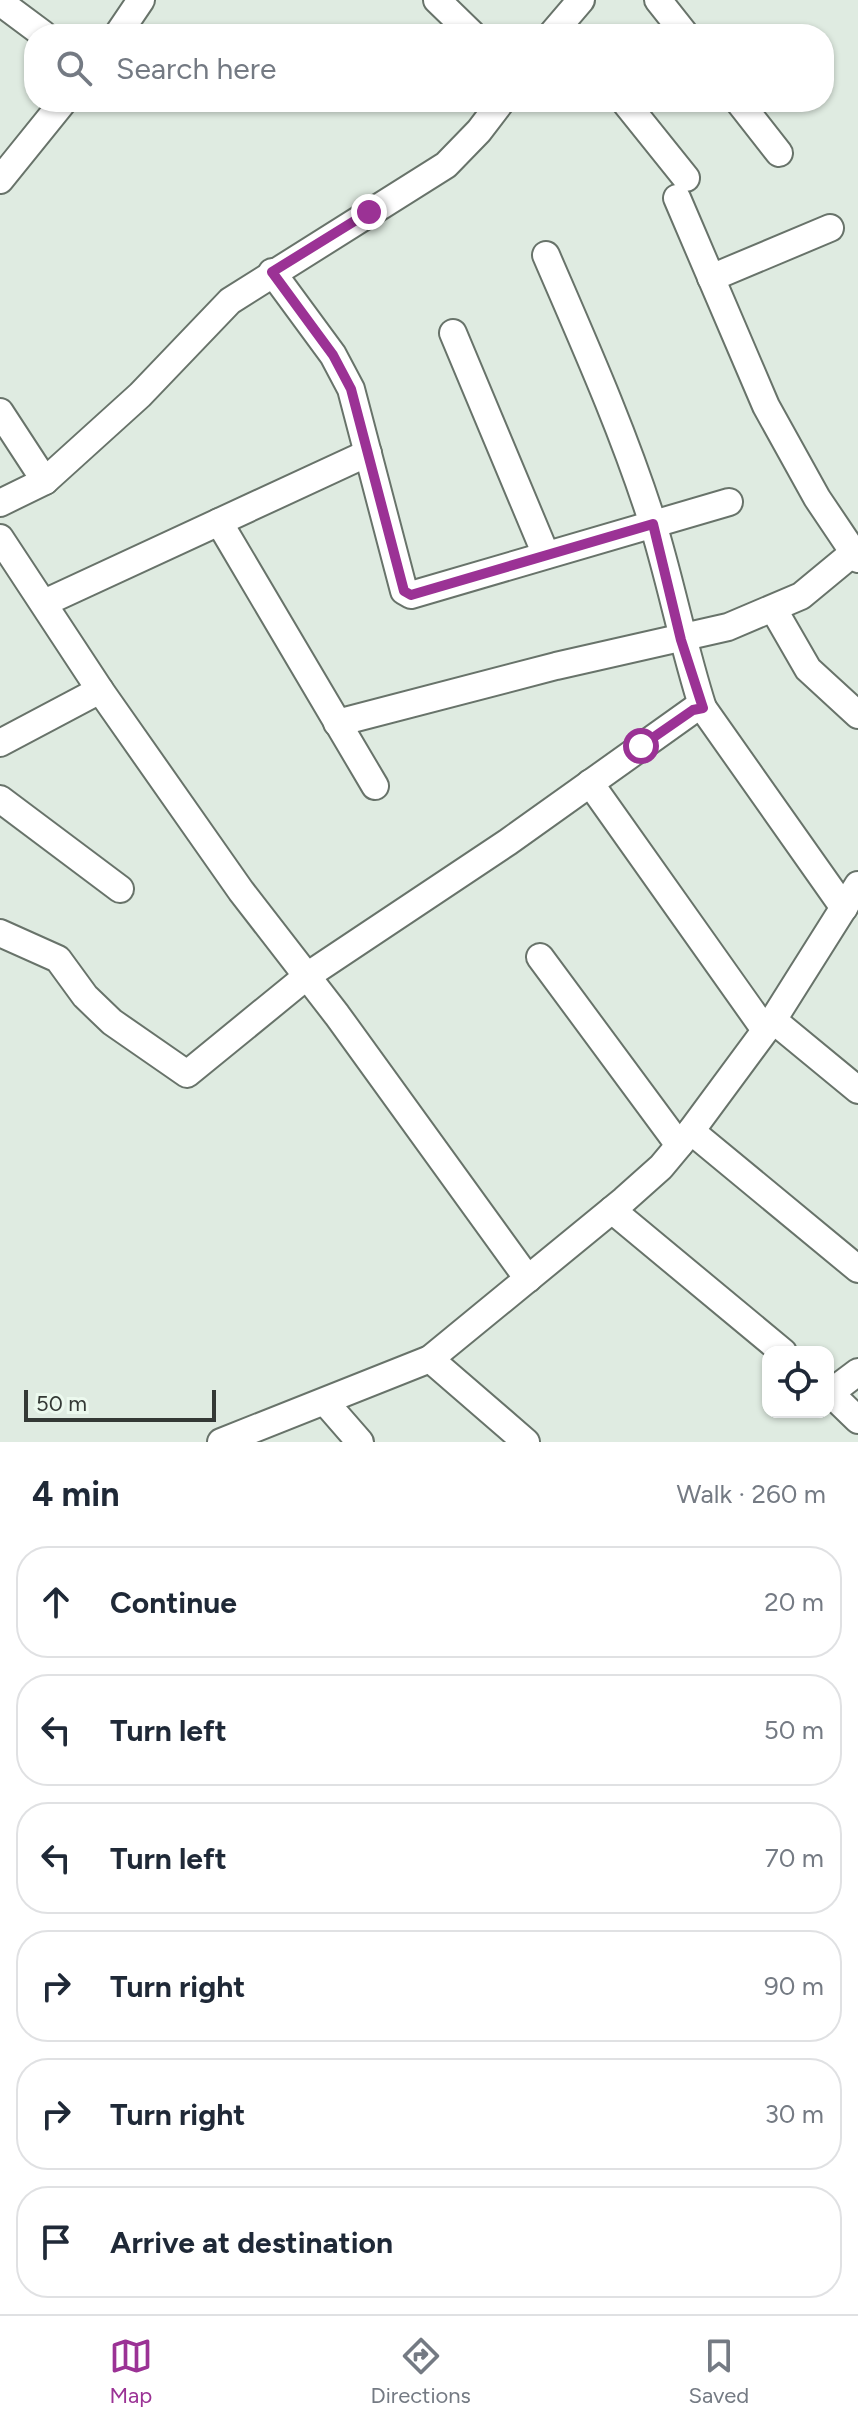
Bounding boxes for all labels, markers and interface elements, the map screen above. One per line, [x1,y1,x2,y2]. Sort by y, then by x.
search box [24,24,834,112]
icon: search [52,46,96,90]
text: Search here [116,50,276,87]
route end [351,194,387,230]
route start [623,728,659,764]
map controls [762,1346,834,1418]
button: locate [762,1346,834,1418]
scale bar [24,1386,216,1422]
text: 50 m [36,1390,87,1417]
text: 4 min [32,1474,119,1515]
text: Walk · 260 m [677,1478,826,1510]
icon: ahead [34,1580,78,1624]
text: Continue [110,1584,237,1621]
text: 20 m [764,1586,824,1618]
icon: left [34,1708,78,1752]
text: Turn left [110,1712,227,1749]
text: 50 m [764,1714,824,1746]
icon: left [34,1836,78,1880]
text: Turn left [110,1840,227,1877]
text: 70 m [765,1842,824,1874]
icon: right [34,1964,78,2008]
text: Turn right [110,1968,245,2005]
text: 90 m [764,1970,824,2002]
icon: right [34,2092,78,2136]
text: Turn right [110,2096,245,2133]
text: 30 m [765,2098,824,2130]
icon: arrive [34,2220,78,2264]
text: Arrive at destination [110,2224,393,2261]
tab: Map [109,2334,153,2409]
tab: Directions [371,2334,471,2409]
tab: Saved [688,2334,749,2409]

